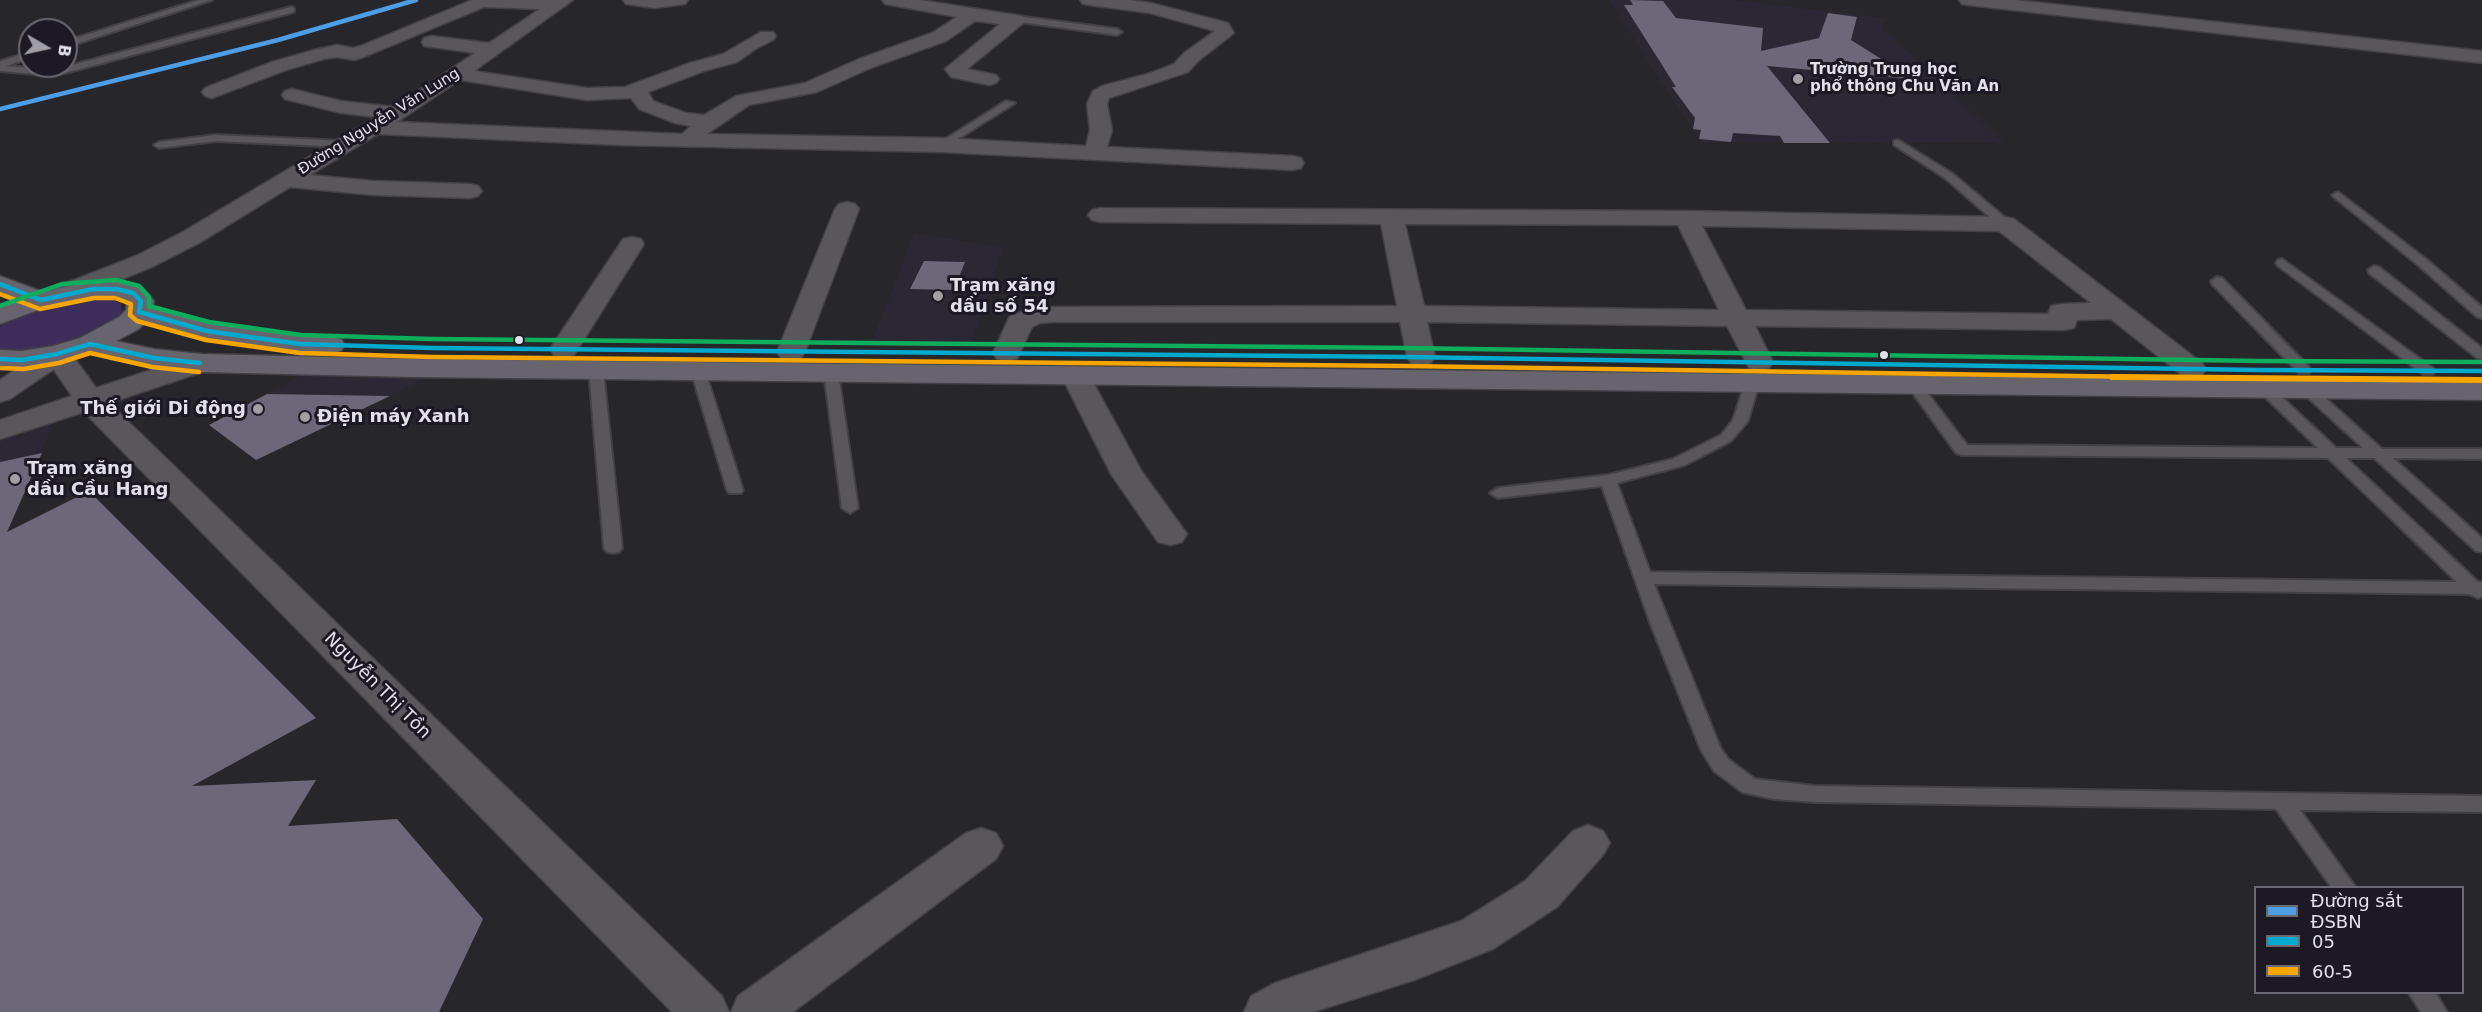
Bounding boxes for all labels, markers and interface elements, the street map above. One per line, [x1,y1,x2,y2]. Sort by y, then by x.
north arrow [18,18,78,78]
text: B [54,43,75,58]
place label: Trường Trung học phổ thông Chu Văn An [1810,61,1999,96]
street label: Đường Nguyễn Văn Lung [295,65,463,179]
marker: Trường Trung học phổ thông Chu Văn An [1791,72,1805,86]
place label: Trạm xăng dầu số 54 [950,275,1056,318]
marker: Trạm xăng dầu số 54 [931,289,945,303]
unlabelled marker [513,334,525,346]
unlabelled marker [1878,349,1890,361]
place label: Thế giới Di động [80,398,246,420]
marker: Thế giới Di động [251,402,265,416]
place label: Điện máy Xanh [317,406,470,428]
marker: Điện máy Xanh [298,410,312,424]
place label: Trạm xăng dầu Cầu Hang [27,458,168,500]
marker: Trạm xăng dầu Cầu Hang [8,472,22,486]
street label: Nguyễn Thị Tồn [319,628,435,744]
legend [2254,886,2464,994]
text: Đường sắt ĐSBN [2310,890,2403,932]
text: 05 [2312,931,2335,952]
text: 60-5 [2312,961,2353,982]

